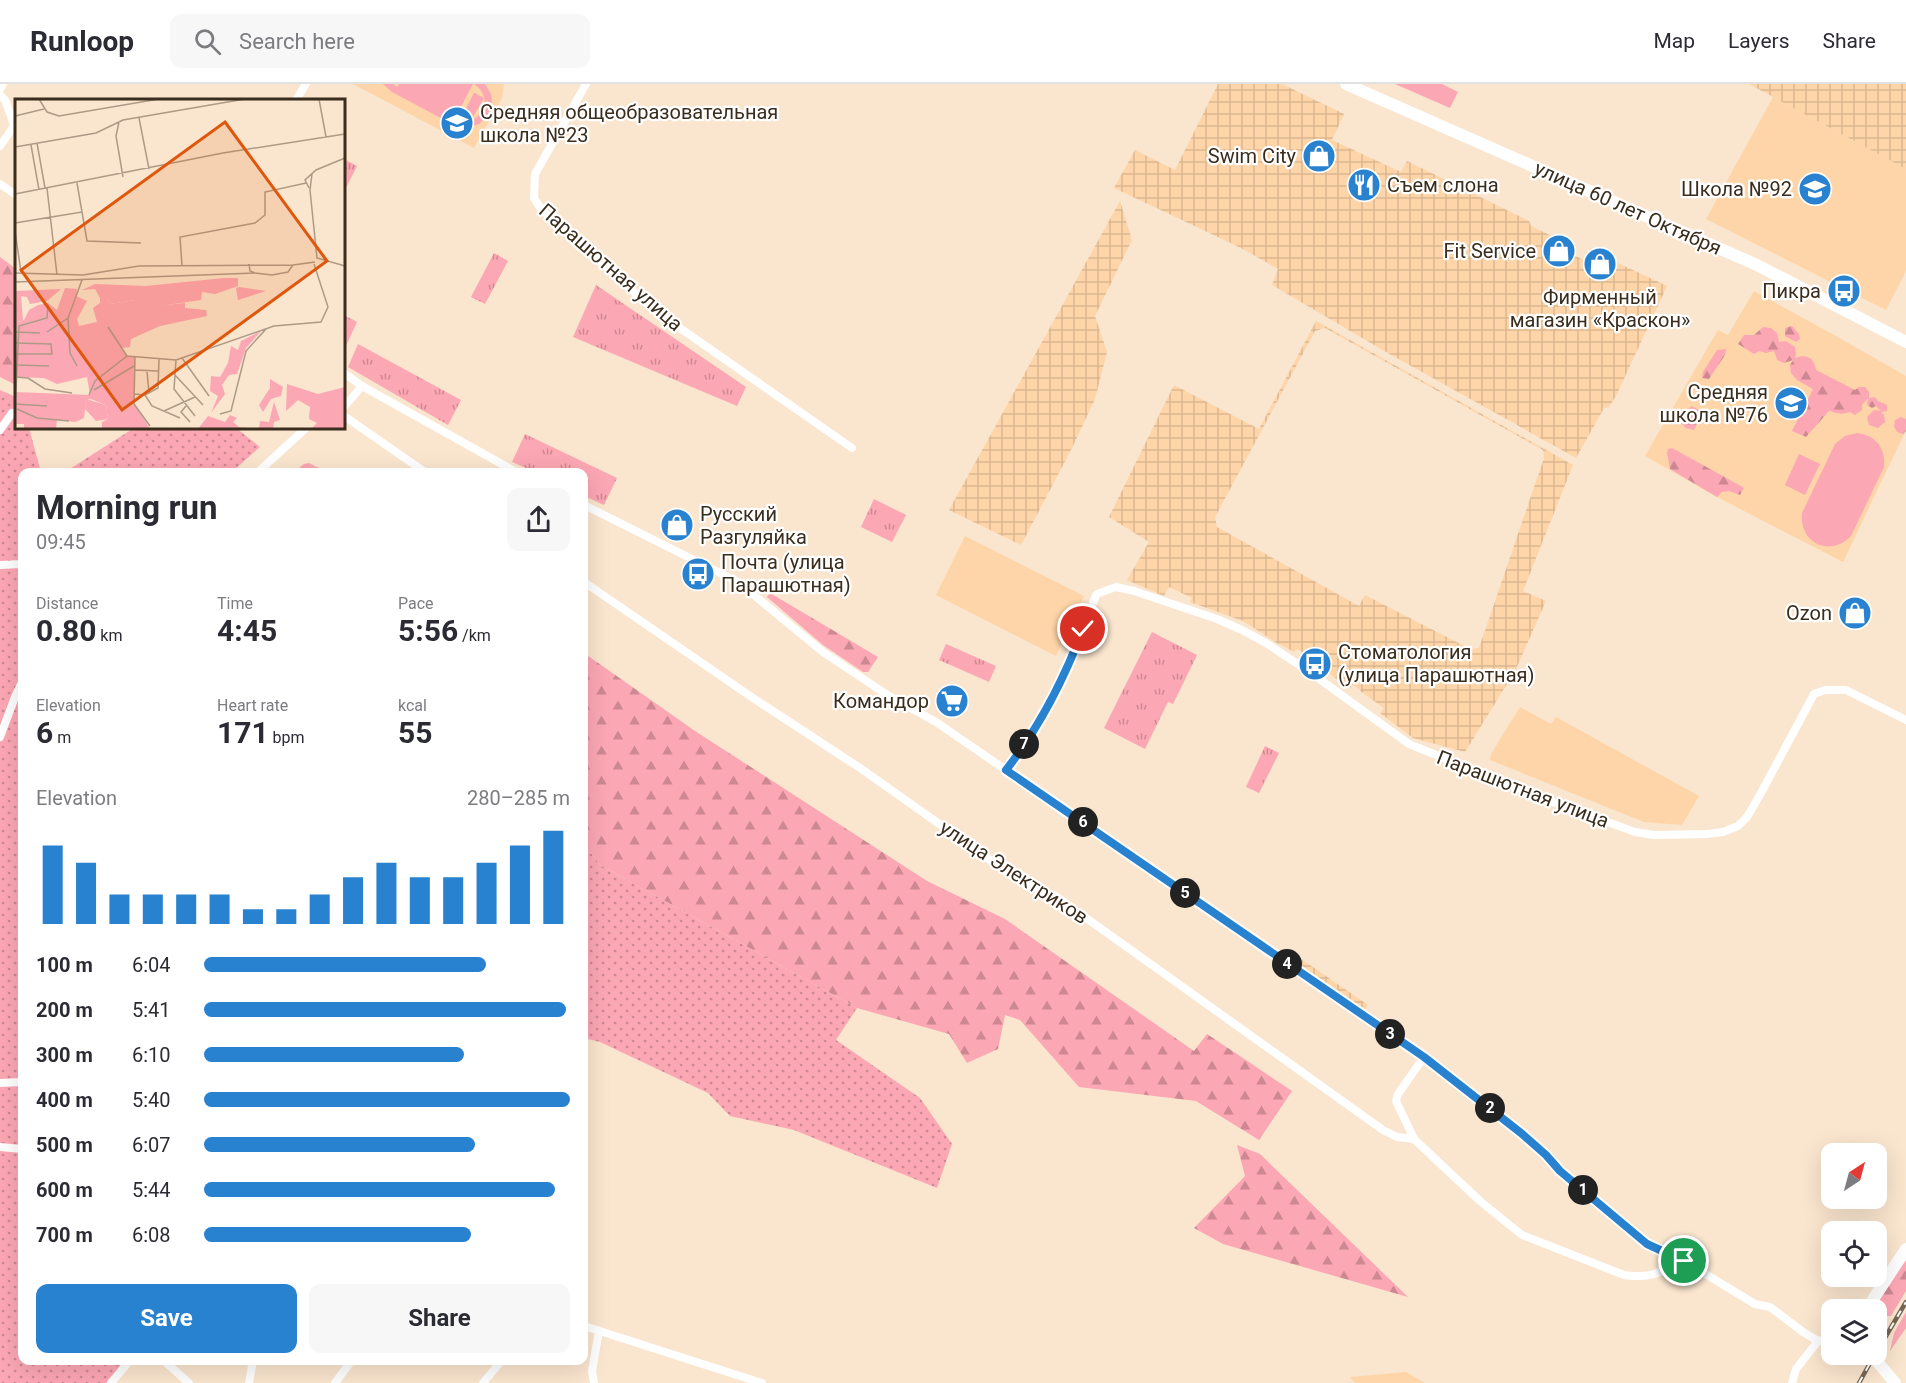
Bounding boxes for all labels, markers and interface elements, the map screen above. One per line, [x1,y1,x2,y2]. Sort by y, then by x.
search box [170,14,590,68]
text: Runloop [30,25,134,58]
icon: search [191,25,224,58]
text: Search here [239,29,355,54]
text: Map [1653,29,1695,53]
text: Layers [1728,29,1789,53]
text: Share [1822,29,1876,53]
inset map [15,99,345,429]
place label: Средняя общеобразовательная школа №23 [480,100,778,147]
school or university icon: Средняя общеобразовательная школа №23 [439,105,475,141]
shop icon: Swim City [1301,138,1337,174]
place label: Swim City [1208,144,1297,168]
street label: улица 60 лет Октября [1531,156,1725,260]
restaurant icon: Съем слона [1346,167,1382,203]
school or university icon: Школа №92 [1797,171,1833,207]
place label: Съем слона [1387,173,1499,197]
place label: Школа №92 [1681,177,1792,201]
street label: Парашютная улица [534,198,688,336]
shop icon: Fit Service [1541,233,1577,269]
place label: Fit Service [1444,239,1536,263]
shop icon: Фирменный магазин «Краскон» [1582,246,1618,282]
bus stop icon: Пикра [1826,273,1862,309]
place label: Пикра [1762,279,1821,303]
place label: Фирменный магазин «Краскон» [1510,285,1690,332]
place label: Средняя школа №76 [1660,380,1768,427]
school or university icon: Средняя школа №76 [1773,385,1809,421]
text: Morning run [36,488,217,527]
button: share [507,488,570,551]
place label: Русский Разгуляйка [700,502,807,549]
shop icon: Русский Разгуляйка [659,507,695,543]
text: 09:45 [36,530,86,554]
place label: Почта (улица Парашютная) [721,550,851,597]
bus stop icon: Почта (улица Парашютная) [680,556,716,592]
text: Distance [36,594,98,613]
text: Time [217,594,253,613]
text: Pace [398,594,434,613]
shop icon: Ozon [1837,595,1873,631]
place label: Ozon [1786,601,1832,625]
pin [1057,603,1108,654]
icon: check [1066,612,1099,645]
text: 0.80 [36,613,96,648]
text: 4:45 [217,613,277,648]
text: 5:56 [398,613,458,648]
text: km [96,626,122,645]
text: /km [458,626,491,645]
place label: Стоматология (улица Парашютная) [1338,640,1534,687]
bus stop icon: Стоматология (улица Парашютная) [1297,646,1333,682]
supermarket icon: Командор [934,683,970,719]
place label: Командор [833,689,929,713]
text: Elevation [36,696,101,715]
text: Heart rate [217,696,288,715]
text: kcal [398,696,427,715]
text: 6 [36,715,53,750]
text: 171 [217,715,269,750]
text: 55 [398,715,432,750]
text: m [53,728,71,747]
text: bpm [269,728,305,747]
pin: 7 [1009,729,1039,759]
text: 7 [1019,734,1029,753]
street label: Парашютная улица [1433,745,1613,833]
text: Elevation [36,786,117,810]
text: 280–285 m [467,786,570,810]
pin: 6 [1068,807,1098,837]
text: 6 [1078,812,1088,831]
street label: улица Электриков [935,815,1093,929]
pin: 5 [1170,878,1200,908]
text: 5 [1180,883,1190,902]
pin: 4 [1272,949,1302,979]
text: 100 m [36,953,93,977]
text: 6:04 [132,953,171,977]
text: 4 [1282,954,1292,973]
text: 200 m [36,998,93,1022]
text: 5:41 [132,998,171,1022]
pin: 3 [1375,1019,1405,1049]
text: 3 [1385,1024,1395,1043]
text: 300 m [36,1043,93,1067]
text: 6:10 [132,1043,171,1067]
text: 400 m [36,1088,93,1112]
text: 5:40 [132,1088,171,1112]
pin: 2 [1475,1093,1505,1123]
text: 2 [1485,1098,1495,1117]
text: 500 m [36,1133,93,1157]
text: 6:07 [132,1133,171,1157]
north arrow [1821,1143,1887,1209]
map controls [1821,1143,1887,1365]
pin: 1 [1568,1175,1598,1205]
text: 600 m [36,1178,93,1202]
text: 5:44 [132,1178,171,1202]
text: 1 [1578,1180,1588,1199]
button: locate [1821,1221,1887,1287]
text: 700 m [36,1223,93,1247]
text: 6:08 [132,1223,171,1247]
pin [1658,1235,1709,1286]
icon: arrive [1667,1244,1700,1277]
button: Save [36,1284,297,1353]
button: Share [309,1284,570,1353]
button: layers [1821,1299,1887,1365]

